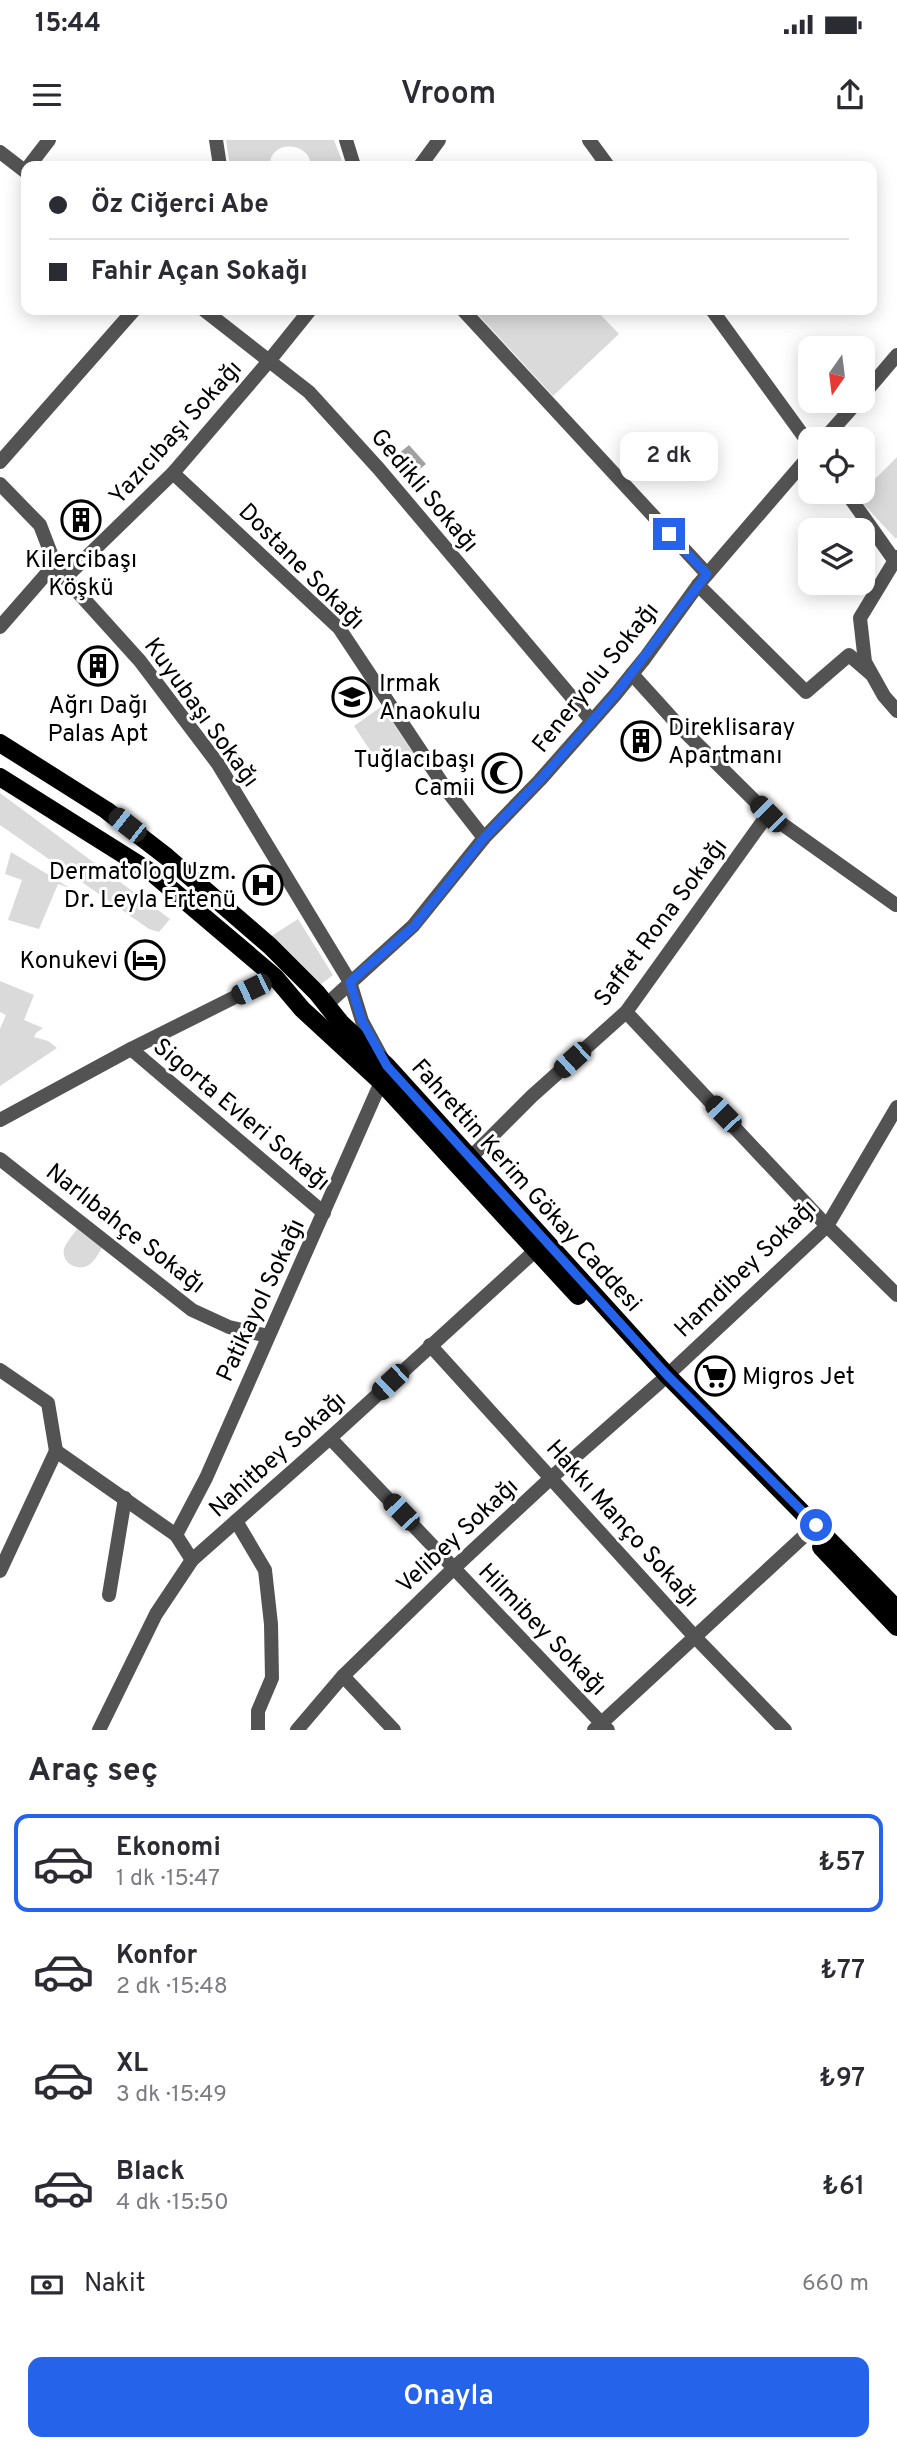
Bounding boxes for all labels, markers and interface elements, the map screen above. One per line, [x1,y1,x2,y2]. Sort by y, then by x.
text: 15:44 [35,8,101,41]
text: Vroom [401,75,496,115]
icon: menu [28,76,66,114]
icon: share [831,76,869,114]
text: Öz Ciğerci Abe [91,189,269,222]
text: Fahir Açan Sokağı [91,256,308,289]
north arrow [798,336,875,413]
map controls [798,336,875,595]
street label: Yazıcıbaşı Sokağı [104,355,249,512]
street label: Gedikli Sokağı [363,423,484,559]
button: locate [798,427,875,504]
callout: 2 dk [620,432,718,482]
text: 2 dk [646,442,692,471]
street label: Dostane Sokağı [231,498,370,637]
building icon: Kilercibaşı Köşkü [60,499,102,541]
route end [653,518,685,550]
button: layers [798,518,875,595]
place label: Kilercibaşı Köşkü [25,546,137,604]
street label: Feneryolu Sokağı [527,597,666,760]
street label: Kuyubaşı Sokağı [136,633,265,794]
building icon: Ağrı Dağı Palas Apt [77,645,119,687]
place label: Irmak Anaokulu [379,670,481,728]
school or university icon: Irmak Anaokulu [331,676,373,718]
place label: Ağrı Dağı Palas Apt [48,692,148,750]
place label: Direklisaray Apartmanı [668,714,795,772]
building icon: Direklisaray Apartmanı [620,720,662,762]
place label: Tuğlacıbaşı Camii [354,746,475,804]
mosque icon: Tuğlacıbaşı Camii [481,752,523,794]
car [746,792,791,836]
car [104,804,151,846]
street label: Saffet Rona Sokağı [588,833,735,1013]
place label: Dermatolog Uzm. Dr. Leyla Ertenü [49,858,236,916]
hospital icon: Dermatolog Uzm. Dr. Leyla Ertenü [242,864,284,906]
hotel icon: Konukevi [124,939,166,981]
place label: Konukevi [20,947,118,977]
car [228,970,275,1008]
street label: Sigorta Evleri Sokağı [146,1033,335,1198]
car [550,1038,595,1082]
street label: Fahrettin Kerim Gökay Caddesi [404,1054,647,1319]
car [701,1092,746,1136]
street label: Narlıbahçe Sokağı [39,1158,210,1301]
street label: Hamdibey Sokağı [669,1194,824,1345]
street label: Patikayol Sokağı [211,1215,313,1387]
supermarket icon: Migros Jet [694,1355,736,1397]
car [368,1360,413,1404]
place label: Migros Jet [742,1363,855,1393]
street label: Nahitbey Sokağı [204,1386,353,1525]
street label: Hakkı Manço Sokağı [538,1434,705,1614]
street label: Velibey Sokağı [391,1472,525,1600]
car [379,1490,424,1534]
route start [800,1509,832,1541]
street label: Hilmibey Sokağı [471,1558,612,1703]
text: Araç seç [28,1752,158,1792]
icon: car [32,1832,95,1895]
text: Ekonomi [116,1832,221,1865]
text: ₺57 [818,1847,865,1880]
text: 1 dk · 15:47 [116,1865,220,1894]
icon: car [32,1940,95,2003]
text: Konfor [116,1940,197,1973]
text: ₺77 [820,1955,865,1988]
text: 2 dk · 15:48 [116,1973,228,2002]
icon: car [32,2048,95,2111]
text: XL [116,2048,148,2081]
text: ₺97 [819,2063,865,2096]
text: 3 dk · 15:49 [116,2081,227,2110]
icon: car [32,2156,95,2219]
text: Black [116,2156,185,2189]
text: ₺61 [822,2171,865,2204]
text: 4 dk · 15:50 [116,2189,229,2218]
icon: cash [28,2266,66,2304]
text: Nakit [84,2268,146,2301]
text: 660 m [802,2270,869,2299]
button: Onayla [28,2357,869,2437]

